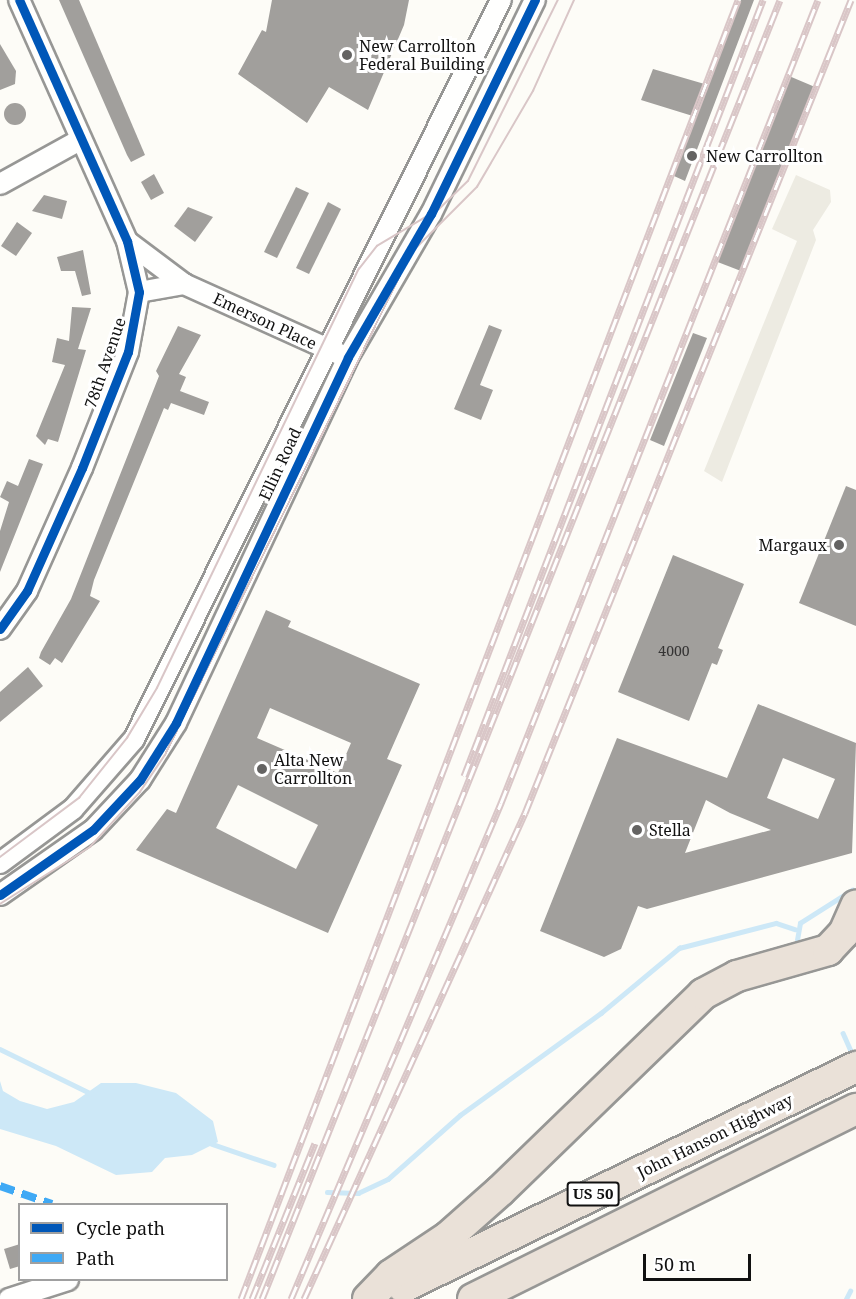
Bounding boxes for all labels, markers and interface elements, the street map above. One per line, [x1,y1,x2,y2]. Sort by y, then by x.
place label: New Carrollton Federal Building [359,36,485,74]
marker: New Carrollton Federal Building [340,48,354,62]
place label: New Carrollton [706,146,823,166]
marker: New Carrollton [683,147,701,165]
street label: Emerson Place [210,289,320,353]
street label: 78th Avenue [80,315,130,411]
street label: Ellin Road [255,425,305,503]
place label: Margaux [758,535,827,555]
marker: Margaux [832,538,846,552]
house number: 4000 [658,643,690,659]
place label: Alta New Carrollton [274,750,352,788]
marker: Alta New Carrollton [255,762,269,776]
place label: Stella [649,820,691,840]
marker: Stella [630,823,644,837]
street label: John Hanson Highway [634,1090,796,1182]
road number: US 50 [566,1182,620,1206]
legend [18,1203,228,1281]
text: Cycle path [76,1216,165,1240]
scale bar [646,1242,754,1280]
text: Path [76,1246,115,1270]
text: 50 m [654,1252,696,1276]

